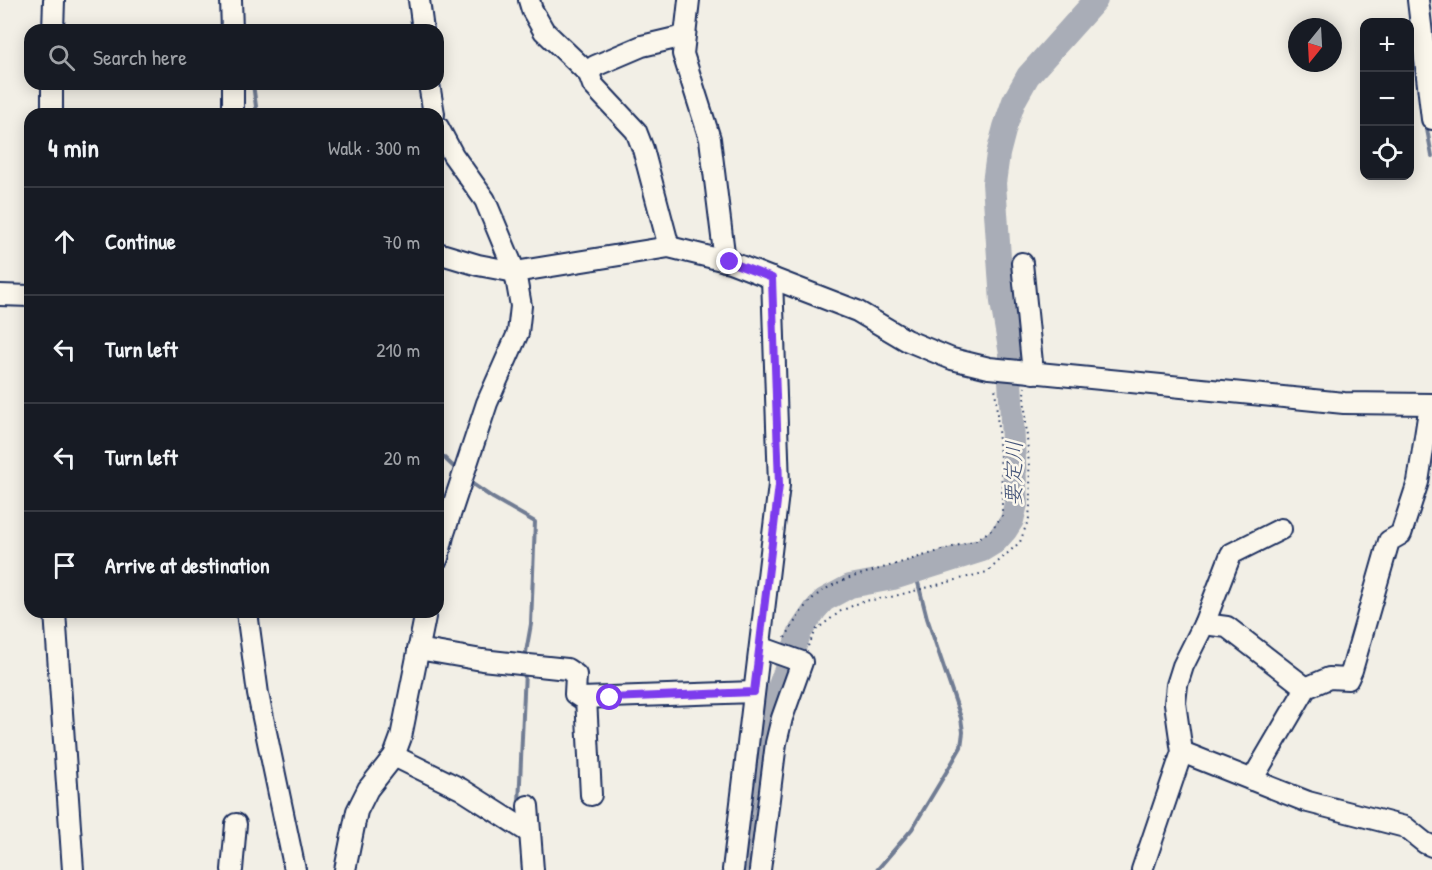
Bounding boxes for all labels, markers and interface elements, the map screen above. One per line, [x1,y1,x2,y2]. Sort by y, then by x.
north arrow [1288,18,1342,72]
map controls [1360,18,1414,180]
button: + [1360,18,1414,72]
search box [24,24,444,90]
icon: search [45,41,78,74]
text: Search here [93,42,187,72]
button: − [1360,72,1414,126]
button: locate [1360,126,1414,180]
text: 4 min [48,130,99,165]
text: Walk · 300 m [328,134,420,161]
icon: ahead [48,225,81,258]
text: Continue [105,226,176,256]
text: 70 m [383,228,420,255]
route end [716,248,742,274]
icon: left [48,333,81,366]
text: Turn left [105,334,178,364]
text: 210 m [376,336,420,363]
water label: 要定川 [997,440,1029,506]
icon: left [48,441,81,474]
text: Turn left [105,442,178,472]
text: 20 m [383,444,420,471]
icon: arrive [48,549,81,582]
text: Arrive at destination [105,550,270,580]
route start [596,684,622,710]

